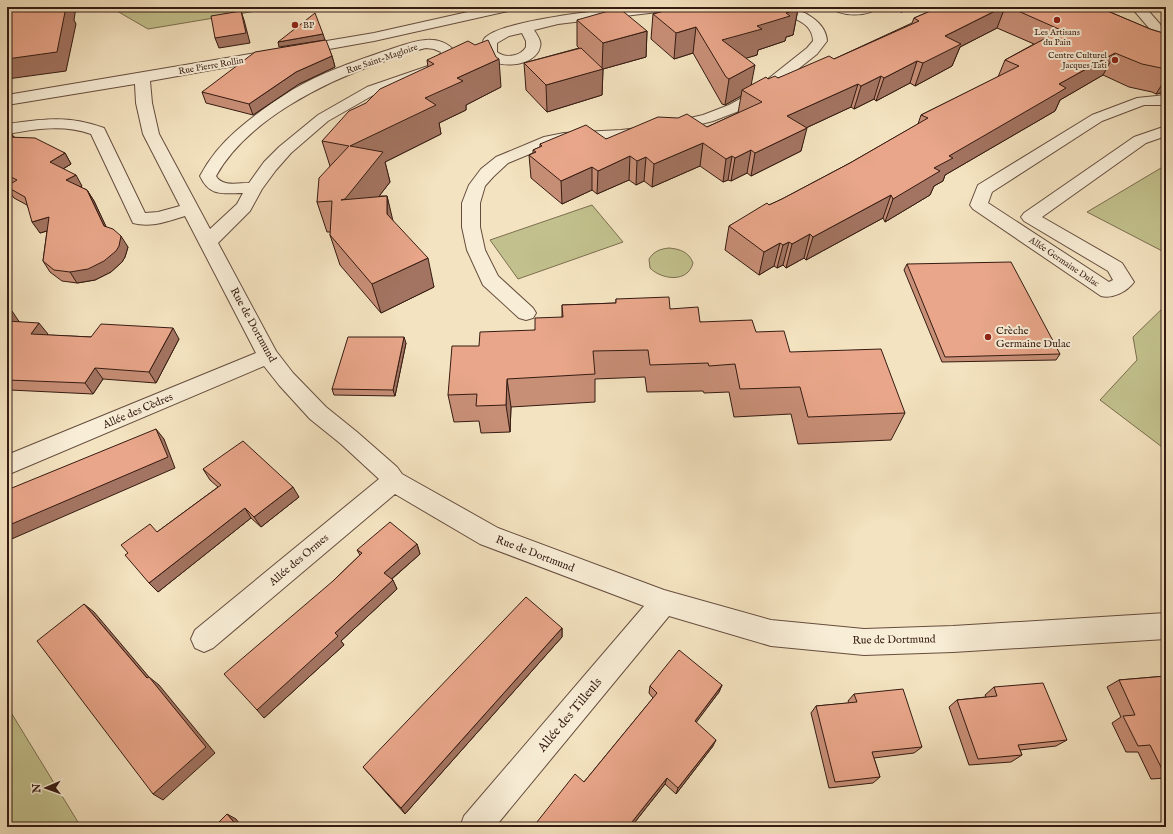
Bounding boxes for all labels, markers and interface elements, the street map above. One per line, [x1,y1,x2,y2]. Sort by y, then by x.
marker: Les Artisans du Pain [1052,15,1062,25]
marker: BP [290,20,300,30]
place label: BP [303,20,314,31]
place label: Les Artisans du Pain [1034,27,1080,48]
street label: Rue Saint-Magloire [345,42,419,76]
place label: Centre Culturel Jacques Tati [1048,50,1108,71]
street label: Rue Pierre Rollin [178,55,245,77]
marker: Centre Culturel Jacques Tati [1110,55,1120,65]
street label: Allée Germaine Dulac [1026,234,1101,290]
street label: Rue de Dortmund [227,285,279,365]
place label: Crèche Germaine Dulac [996,324,1071,351]
marker: Crèche Germaine Dulac [983,332,993,342]
street label: Allée des Cèdres [100,390,175,432]
street label: Allée des Ormes [266,531,332,590]
street label: Rue de Dortmund [494,533,576,575]
street label: Rue de Dortmund [852,632,936,648]
street label: Allée des Tilleuls [533,674,606,756]
north arrow [26,768,66,808]
text: N [30,783,44,794]

